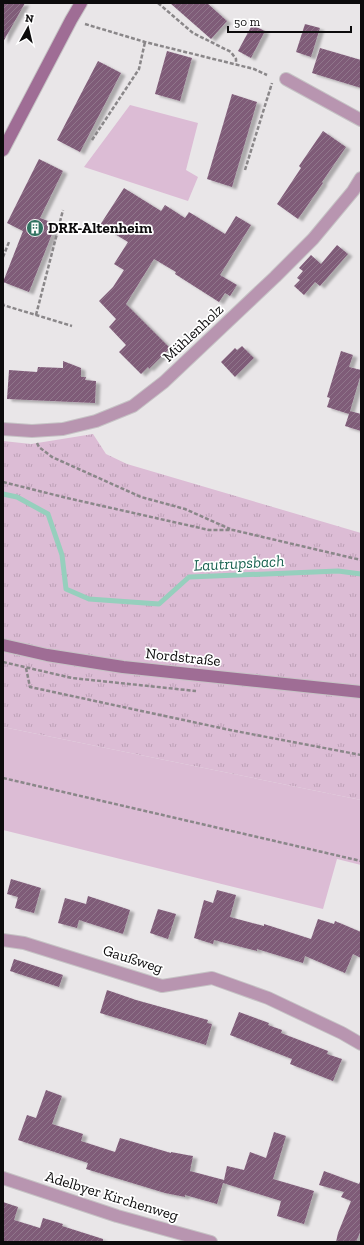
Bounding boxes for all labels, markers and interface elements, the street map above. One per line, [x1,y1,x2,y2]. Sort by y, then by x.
north arrow [8,8,48,48]
scale bar [228,8,351,34]
text: N [24,12,35,26]
text: 50 m [234,15,261,29]
building icon: DRK-Altenheim [25,218,45,238]
place label: DRK-Altenheim [48,219,152,237]
street label: Mühlenholz [159,300,227,366]
water label: Lautrupsbach [193,551,285,575]
street label: Nordstraße [145,644,221,670]
street label: Gaußweg [101,941,165,977]
street label: Adelbyer Kirchenweg [43,1167,181,1225]

